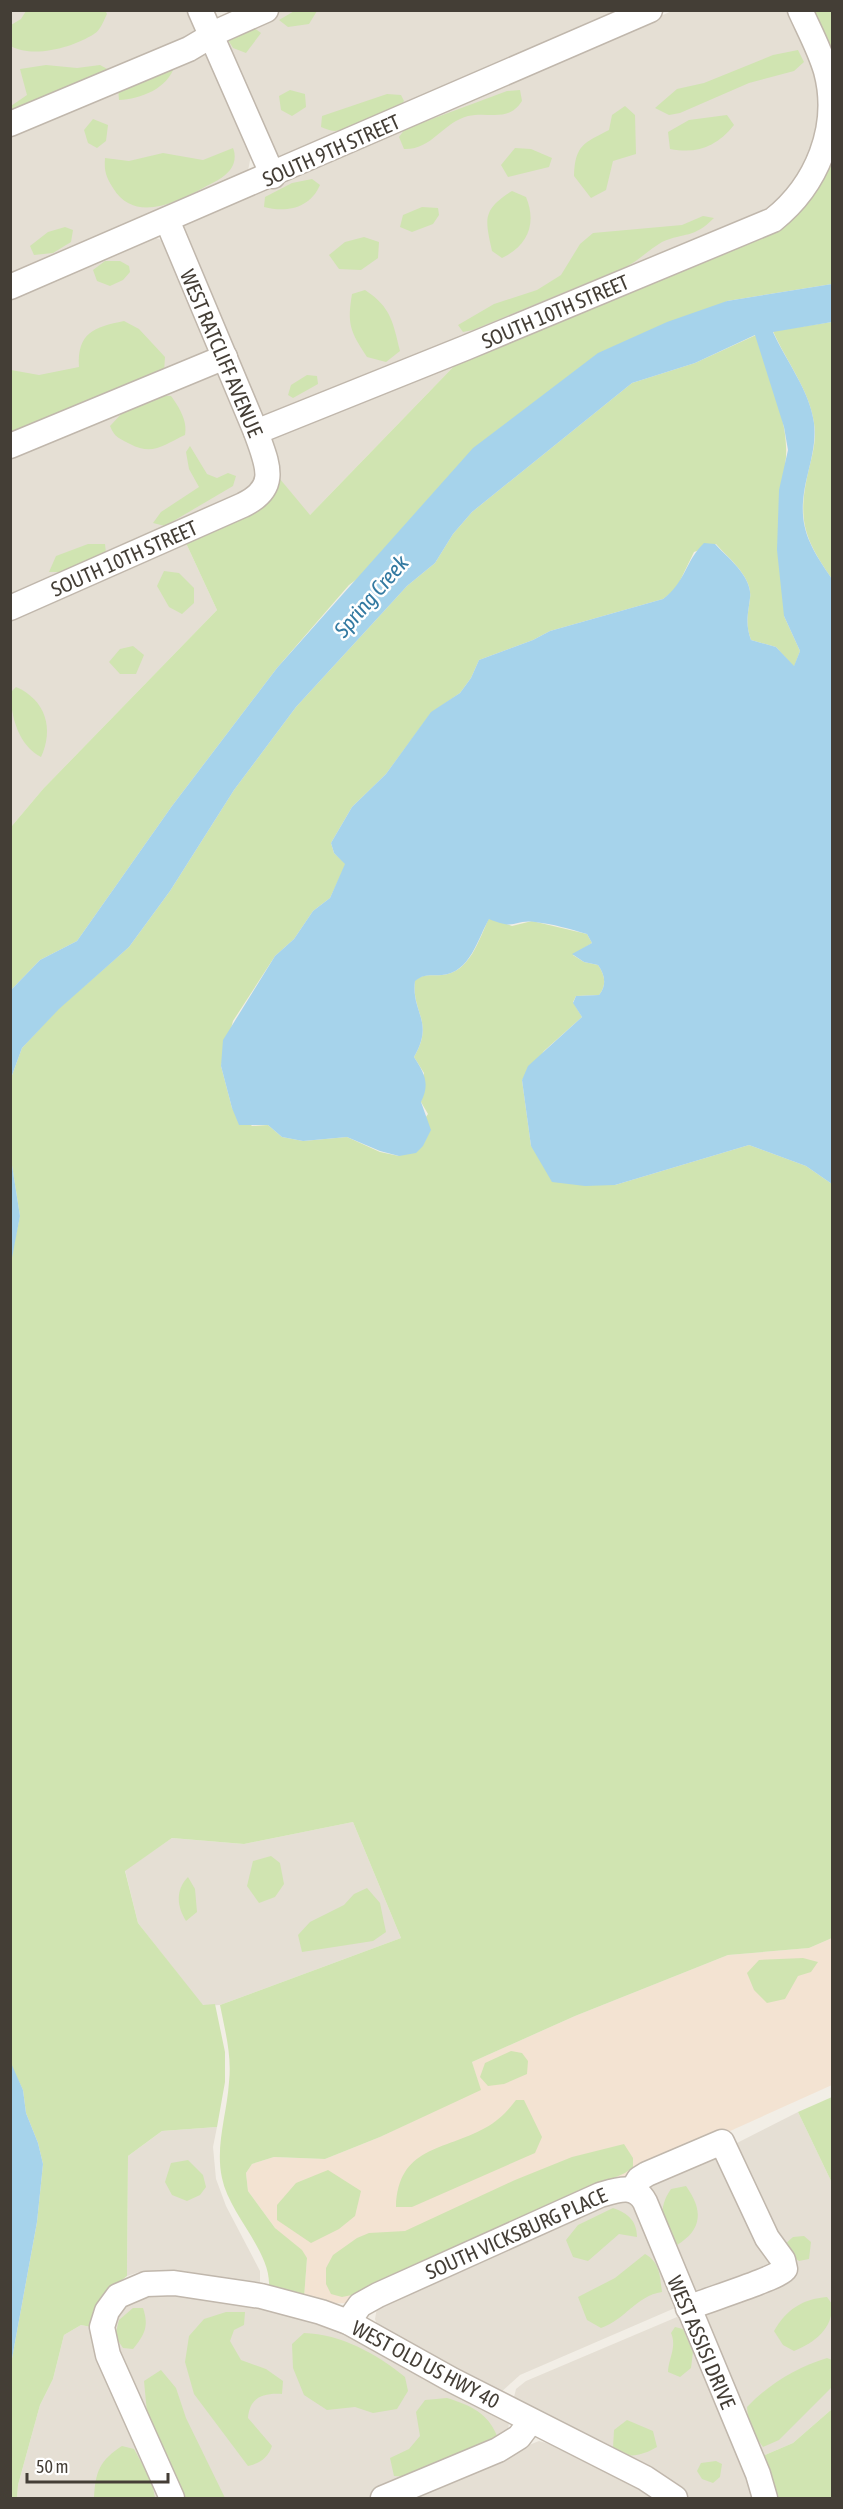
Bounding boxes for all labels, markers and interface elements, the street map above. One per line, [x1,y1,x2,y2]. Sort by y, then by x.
street label: SOUTH 9TH STREET [259,109,403,191]
street label: WEST RATCLIFF AVENUE [176,266,268,440]
street label: SOUTH 10TH STREET [478,269,632,353]
street label: SOUTH 10TH STREET [47,515,201,601]
water label: Spring Creek [328,549,414,643]
street label: SOUTH VICKSBURG PLACE [422,2182,610,2284]
street label: WEST ASSISI DRIVE [663,2272,741,2412]
street label: WEST OLD US HWY 40 [348,2315,504,2413]
scale bar [27,2446,168,2484]
text: 50 m [36,2456,68,2477]

